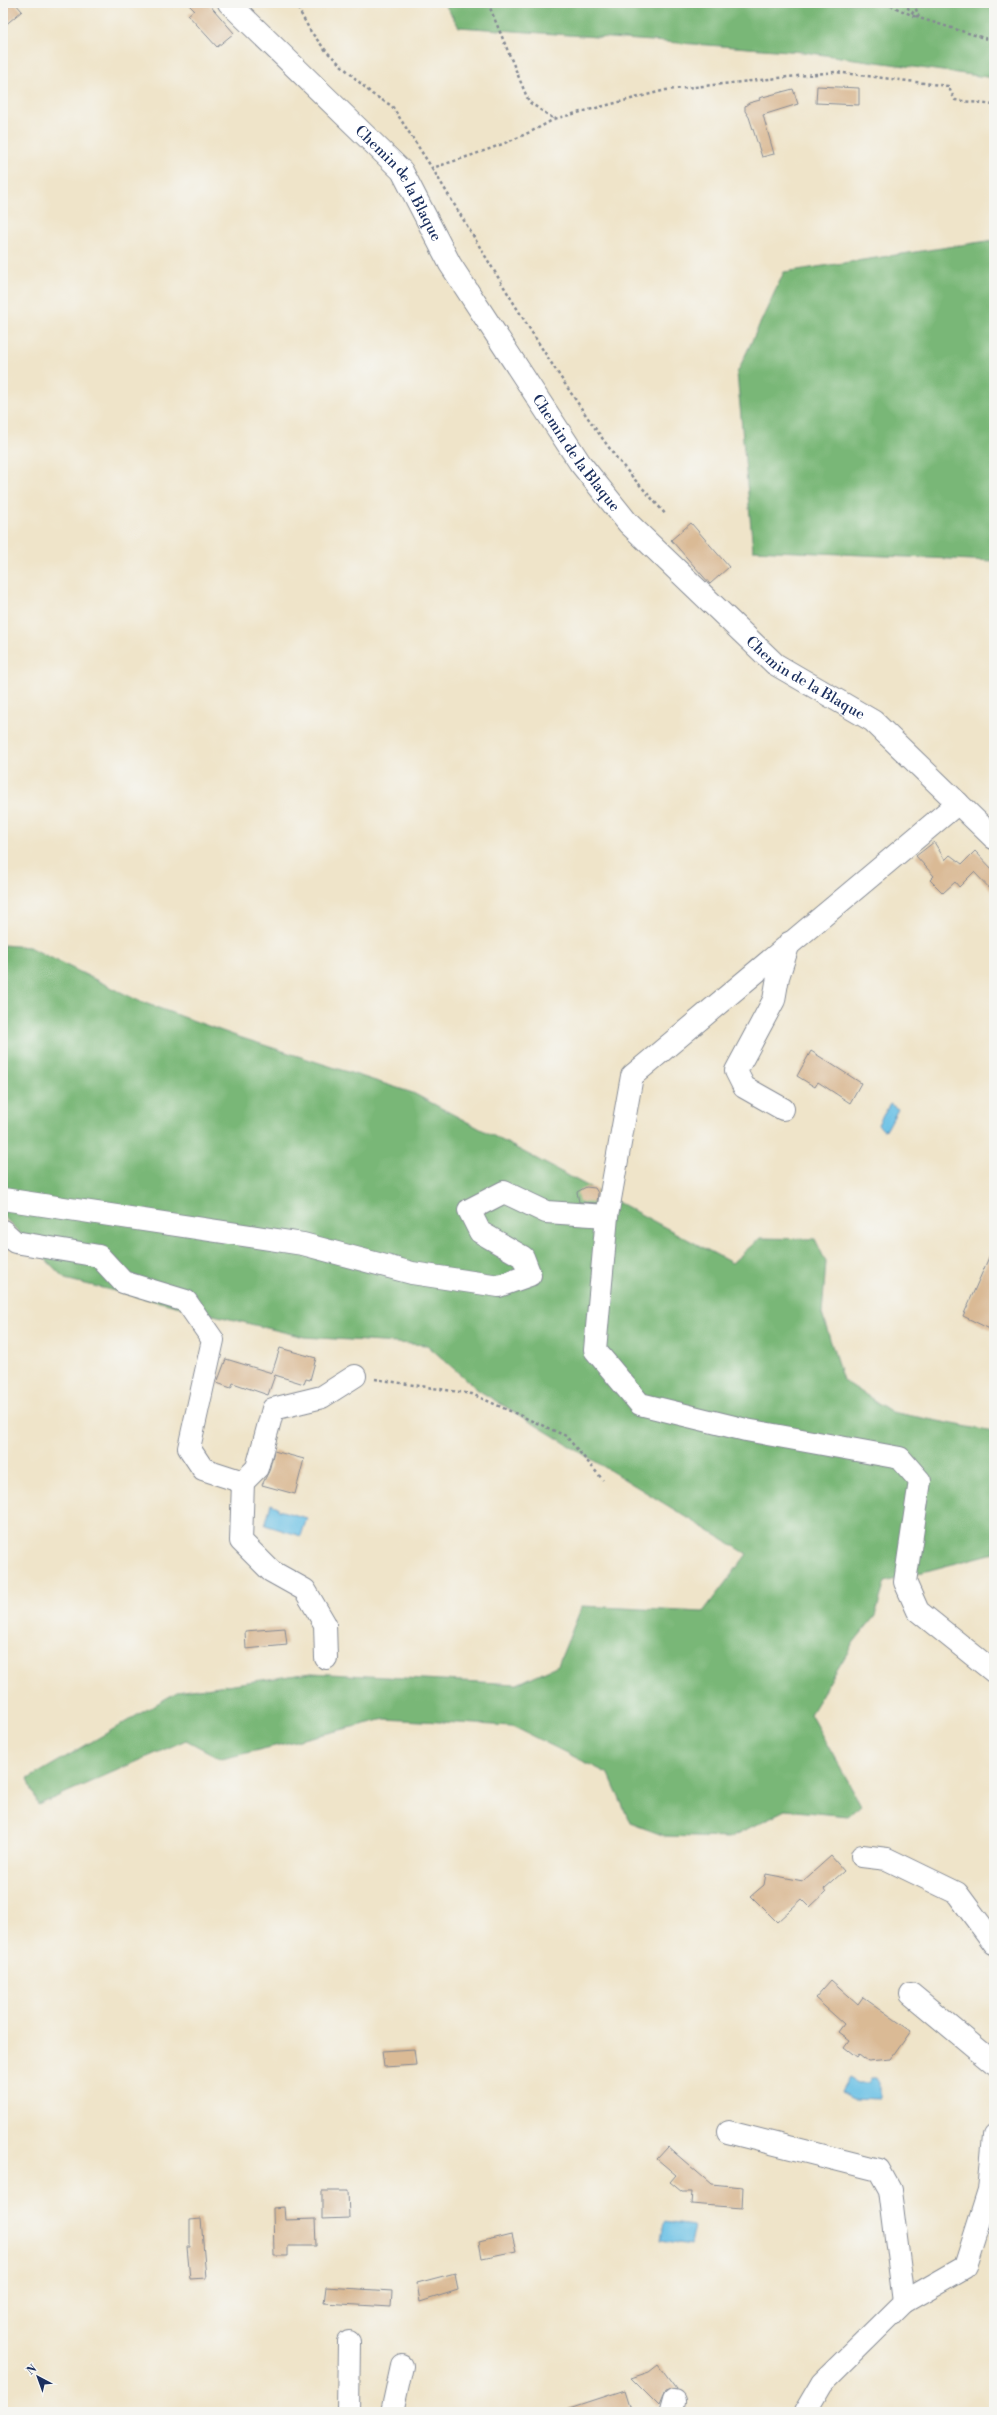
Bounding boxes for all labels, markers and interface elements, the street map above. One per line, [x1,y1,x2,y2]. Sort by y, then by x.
street label: Chemin de la Blaque [351,121,446,244]
street label: Chemin de la Blaque [528,391,624,515]
street label: Chemin de la Blaque [742,632,868,724]
north arrow [18,2357,58,2397]
text: N [24,2362,40,2378]

